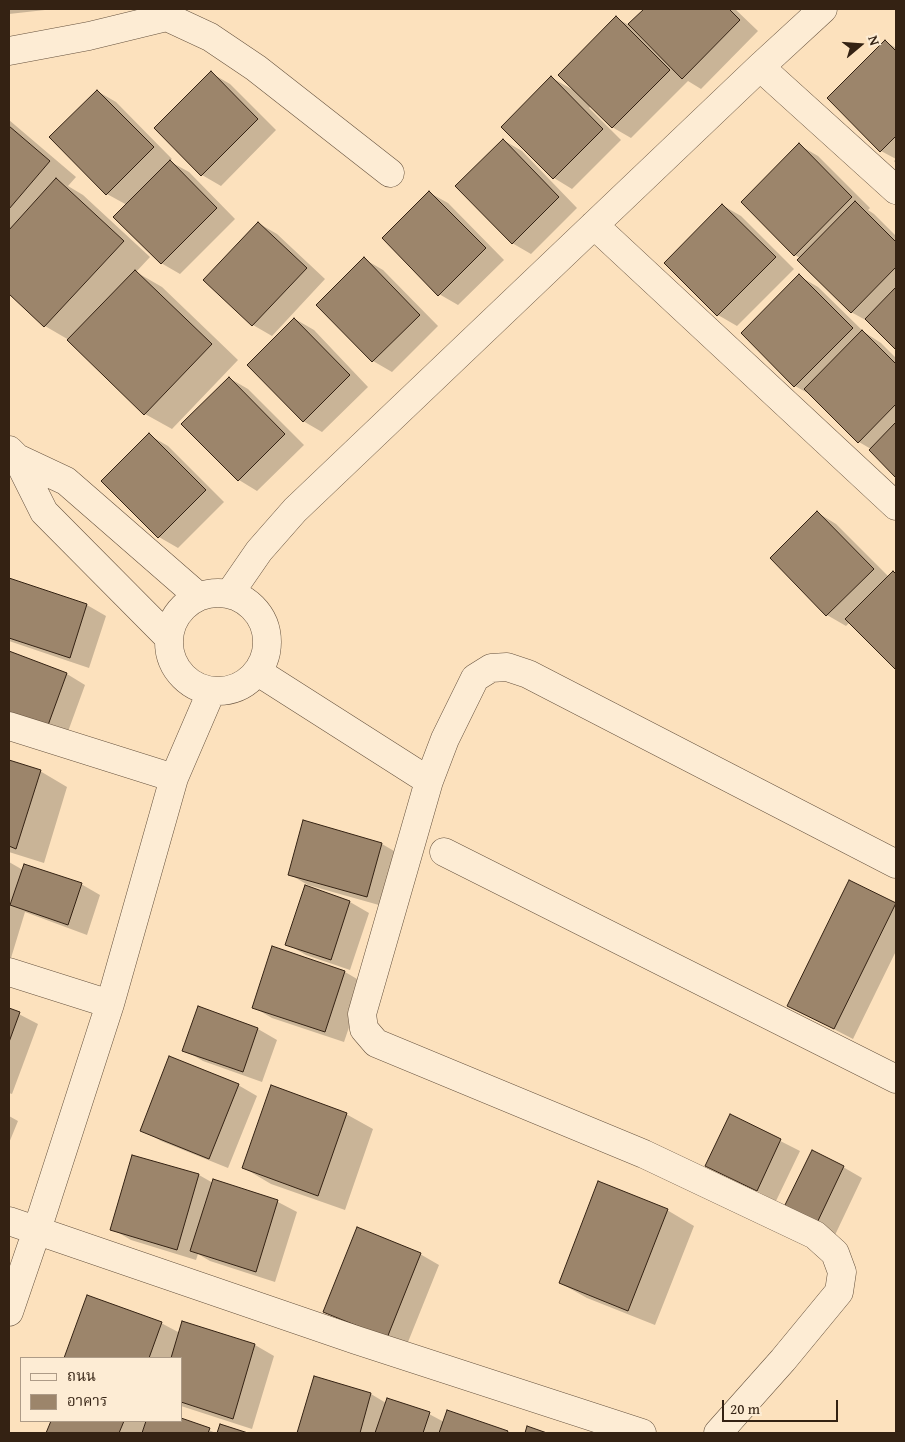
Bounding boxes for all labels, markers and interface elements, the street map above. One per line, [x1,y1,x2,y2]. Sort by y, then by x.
north arrow [835,20,885,70]
text: N [863,33,885,48]
legend [20,1357,182,1422]
text: ถนน [67,1365,96,1386]
text: อาคาร [67,1390,107,1411]
scale bar [725,1390,841,1422]
text: 20 m [730,1398,760,1419]

